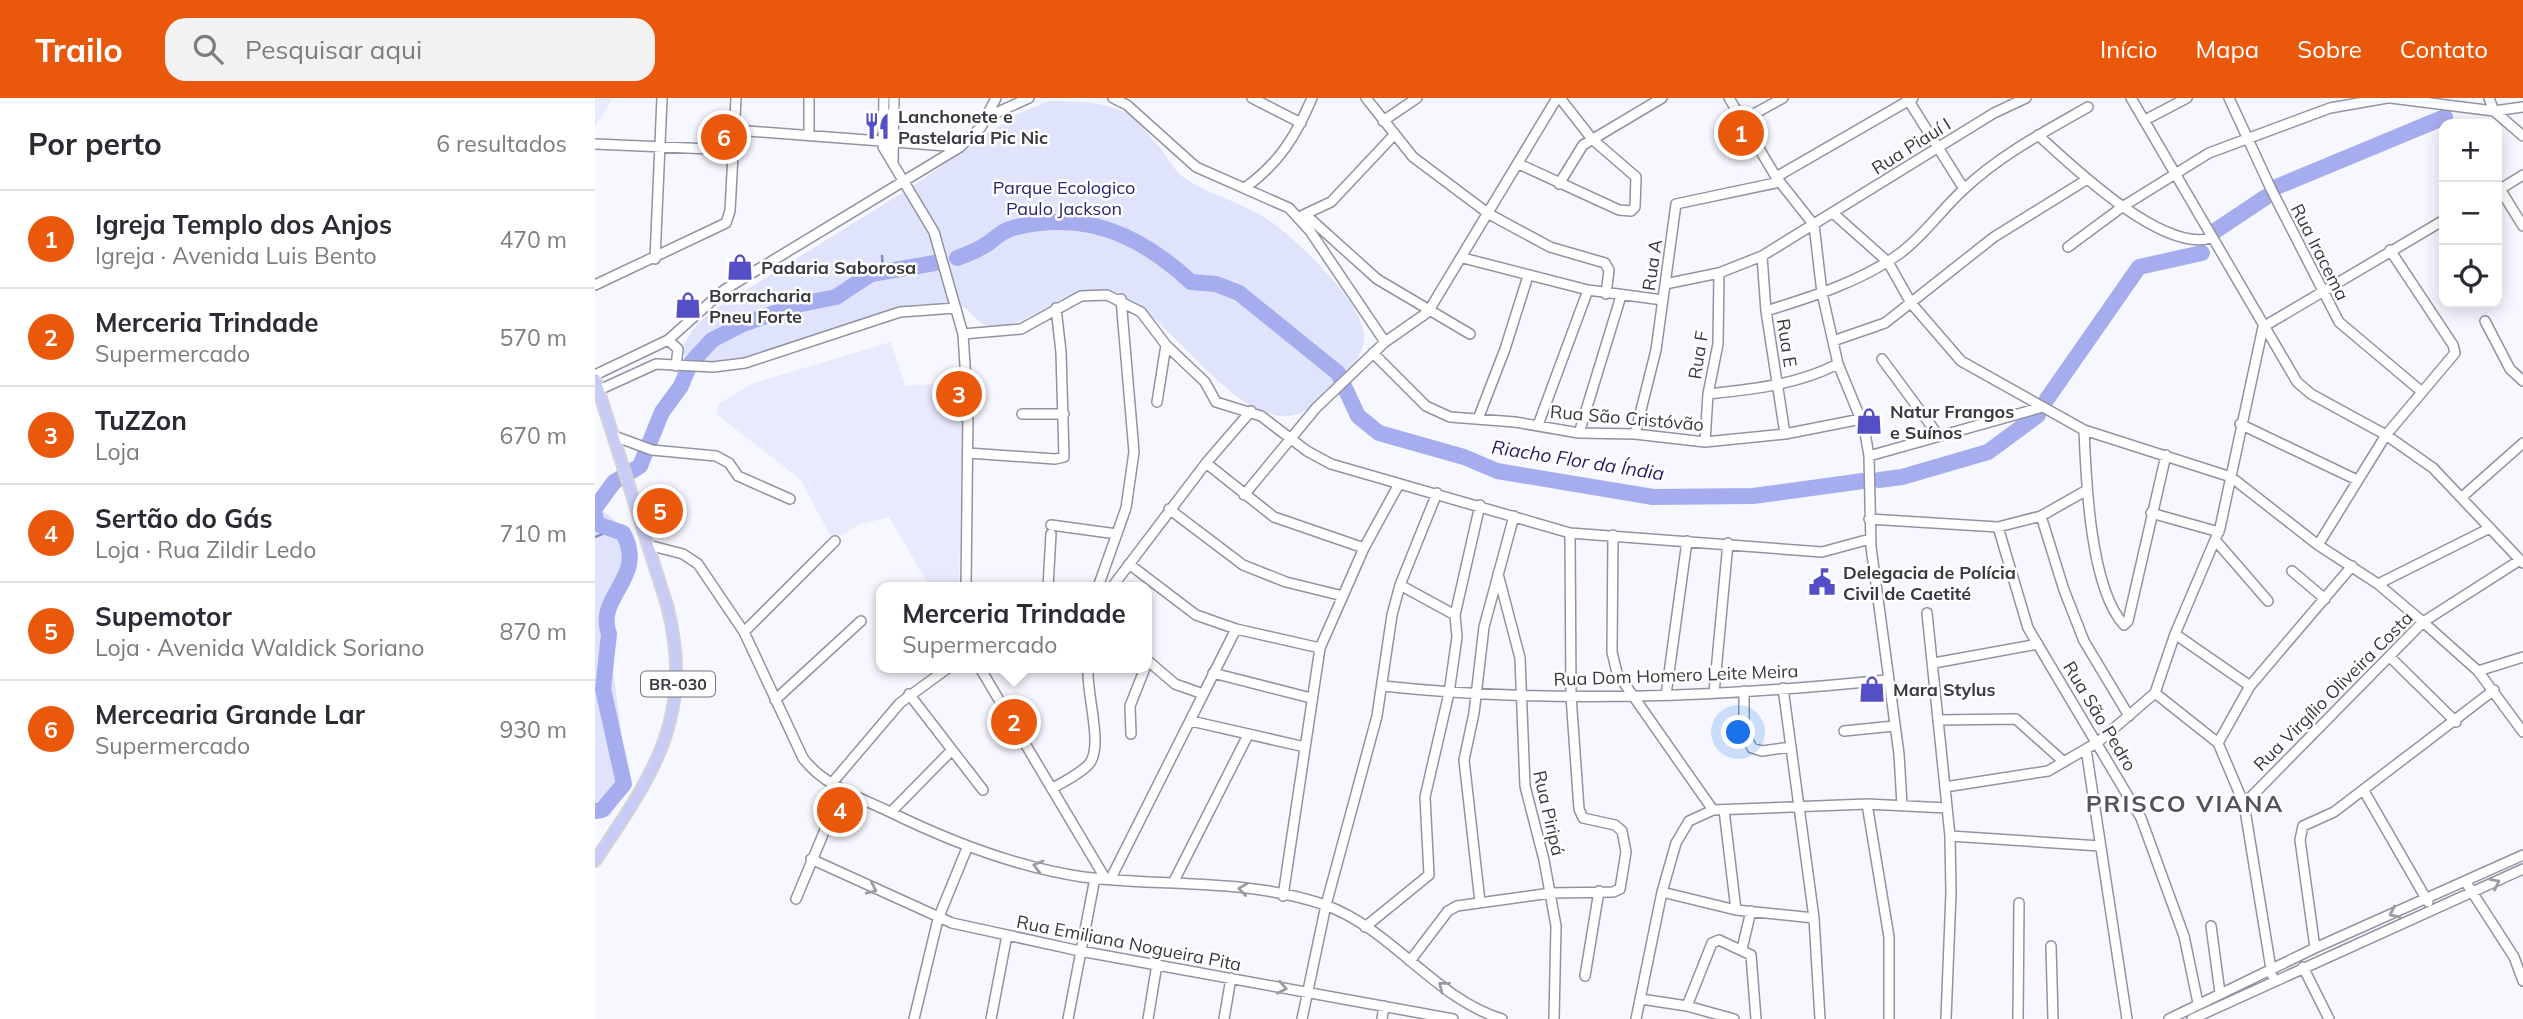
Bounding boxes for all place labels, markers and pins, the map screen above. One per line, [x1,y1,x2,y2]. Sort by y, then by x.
place label: Lanchonete e Pastelaria Pic Nic [898,105,1048,149]
pin: 1 [1718,107,1764,159]
pin: 6 [701,111,747,163]
restaurant icon: Lanchonete e Pastelaria Pic Nic [862,111,892,141]
shop icon: Padaria Saborosa [725,252,755,282]
place label: Padaria Saborosa [761,256,916,279]
place label: Borracharia Pneu Forte [709,284,811,328]
shop icon: Borracharia Pneu Forte [673,290,703,320]
pin: 3 [936,368,982,420]
place label: Natur Frangos e Suínos [1890,400,2014,444]
shop icon: Natur Frangos e Suínos [1854,406,1884,436]
pin: 5 [637,485,683,537]
place label: Delegacia de Polícia Civil de Caetité [1843,561,2016,605]
public building icon: Delegacia de Polícia Civil de Caetité [1807,567,1837,597]
shop icon: Mara Stylus [1857,674,1887,704]
place label: Mara Stylus [1893,678,1996,701]
pin: 2 [991,696,1037,748]
pin: 4 [817,784,863,836]

